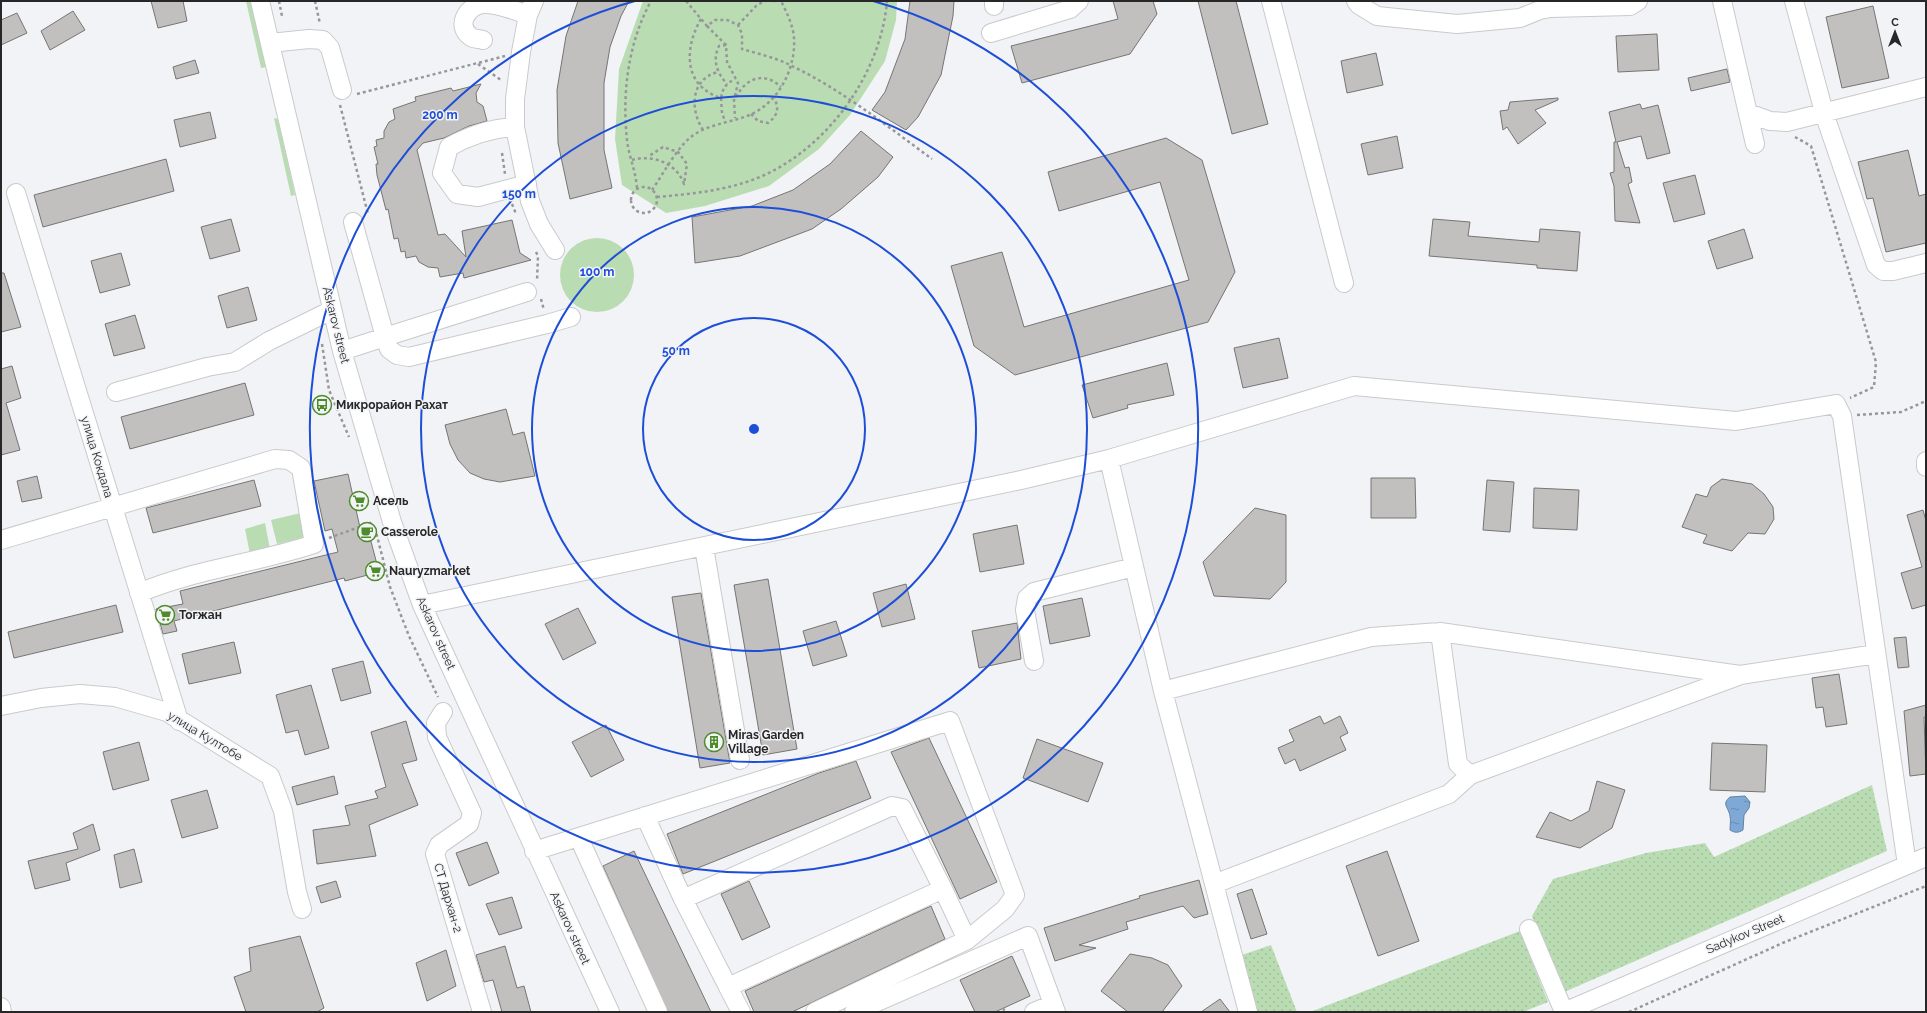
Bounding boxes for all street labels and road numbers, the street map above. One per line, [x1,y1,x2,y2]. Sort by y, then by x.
street label: Askarov street [320,285,352,365]
street label: улица Кокдала [78,415,116,499]
street label: Askarov street [414,594,458,672]
street label: улица Култобе [165,708,245,764]
street label: СТ Дархан-2 [431,862,465,934]
street label: Askarov street [547,889,593,967]
street label: Sadykov Street [1704,911,1786,957]

